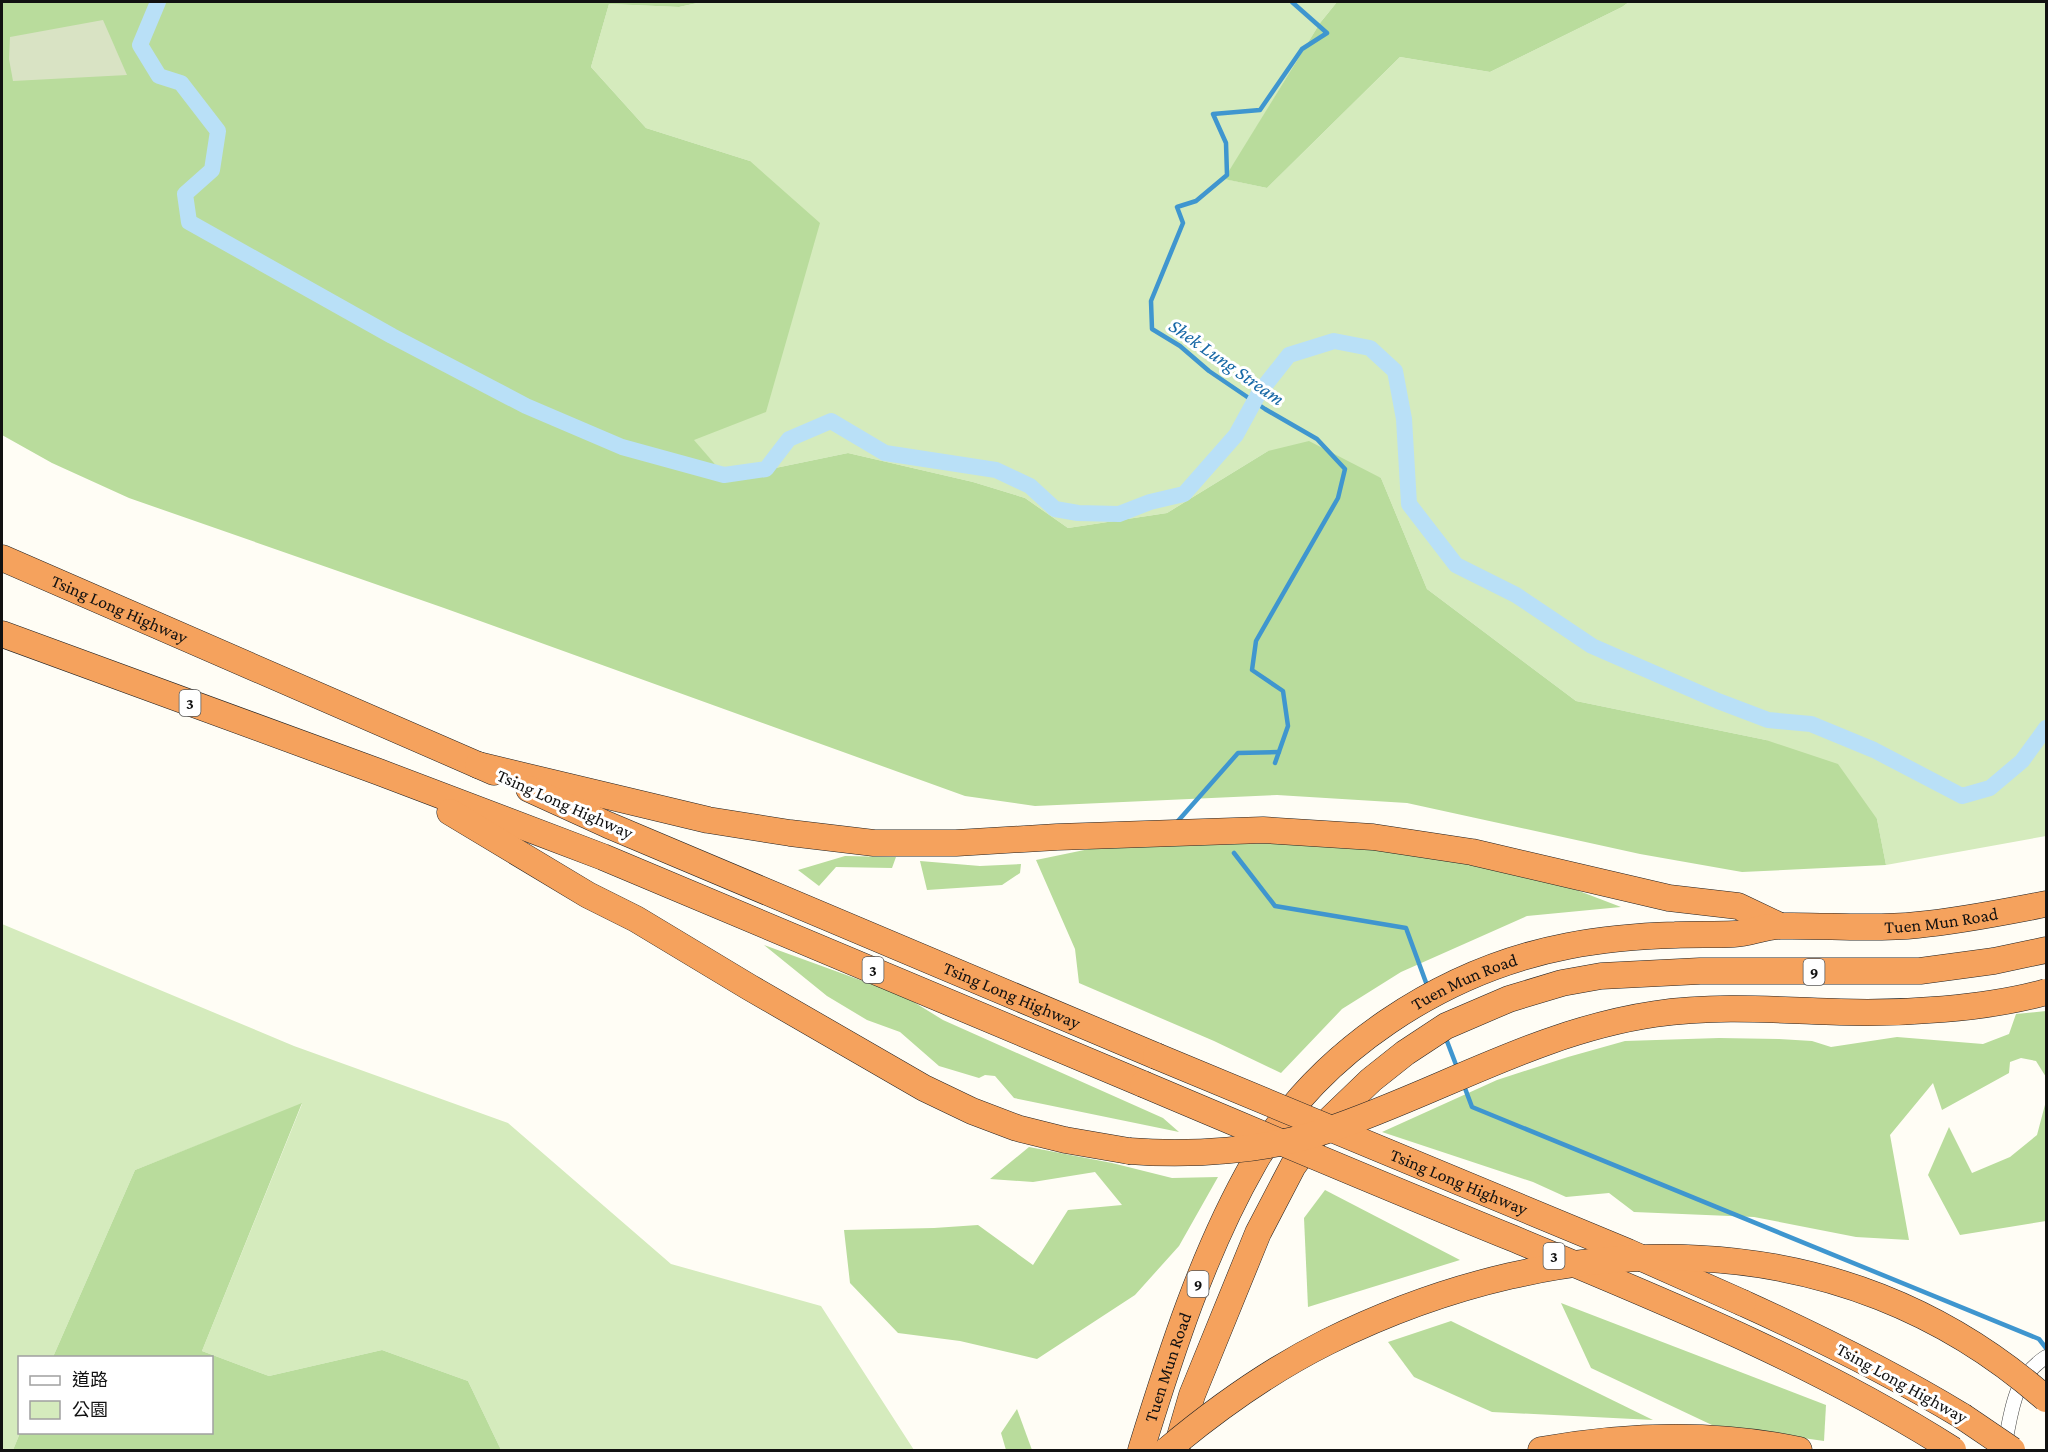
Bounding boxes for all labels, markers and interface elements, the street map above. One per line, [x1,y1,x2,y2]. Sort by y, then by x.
water label: Shek Lung Stream [1165,314,1289,411]
street label: Tsing Long Highway [48,571,191,648]
road number: 3 [180,690,201,716]
street label: Tsing Long Highway [494,765,637,843]
street label: Tuen Mun Road [1884,903,2000,937]
street label: Tuen Mun Road [1408,949,1520,1014]
road number: 3 [862,957,884,983]
street label: Tsing Long Highway [940,957,1084,1033]
road number: 9 [1804,959,1824,985]
street label: Tsing Long Highway [1387,1144,1531,1219]
road number: 3 [1544,1243,1564,1269]
road number: 9 [1188,1271,1208,1297]
street label: Tuen Mun Road [1140,1309,1196,1425]
street label: Tsing Long Highway [1833,1339,1972,1428]
legend [18,1356,213,1434]
text: 道路 [72,1370,108,1390]
text: 公園 [72,1400,108,1420]

